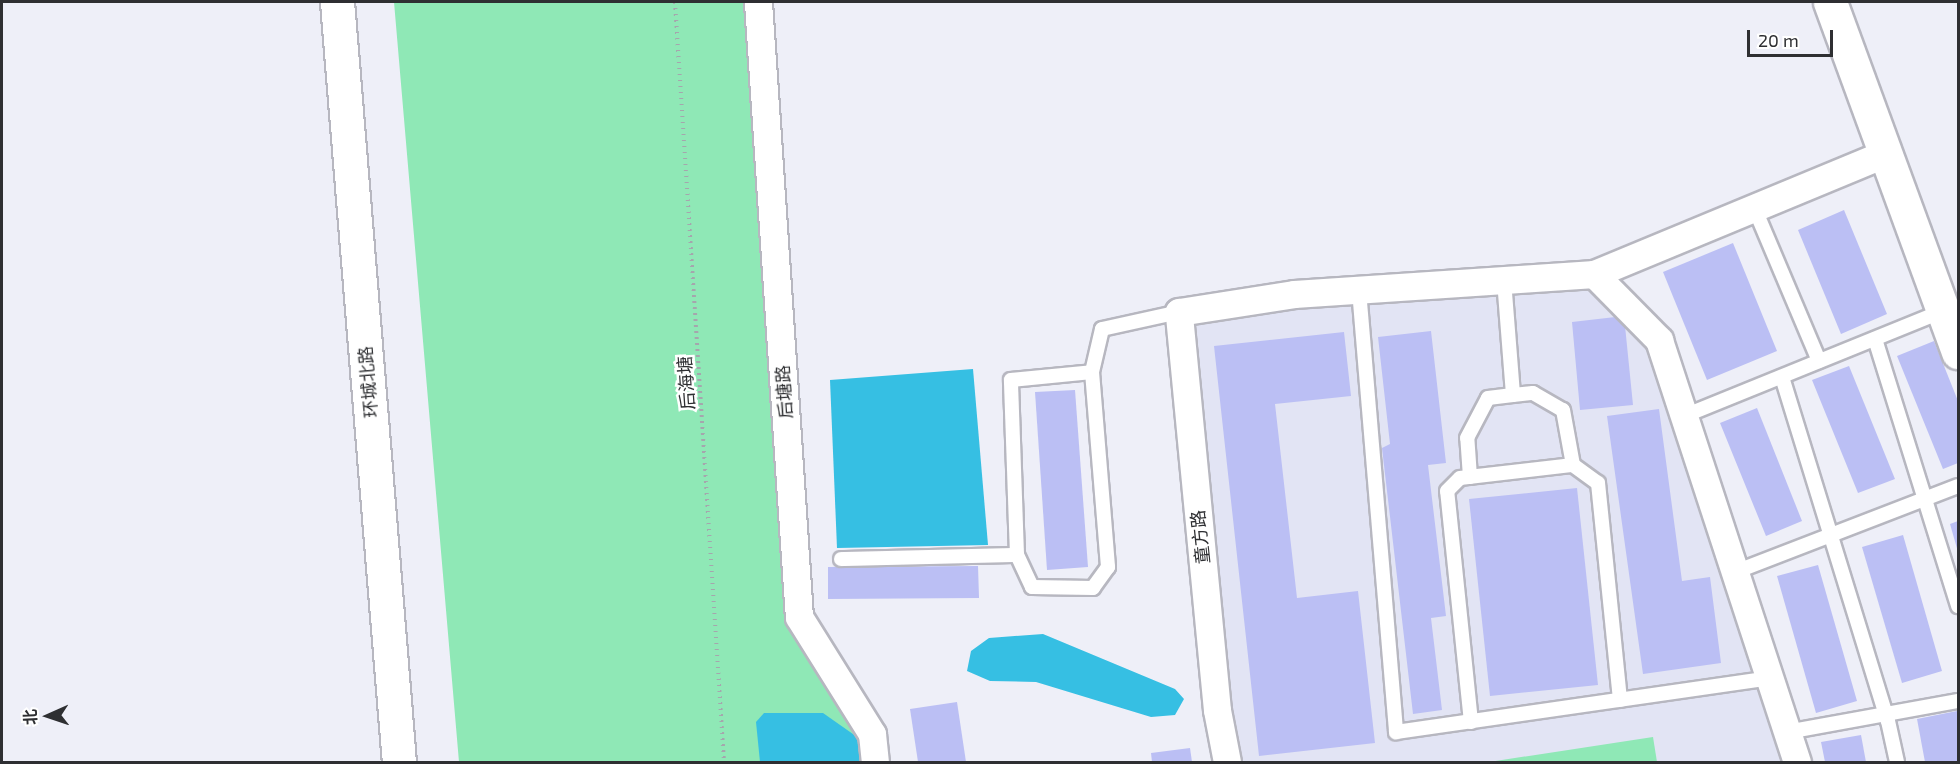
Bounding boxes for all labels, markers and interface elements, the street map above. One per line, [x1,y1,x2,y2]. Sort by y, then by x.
scale bar [1750,18,1836,56]
text: 20 m [1758,29,1799,51]
street label: 环城北路 [354,345,382,419]
street label: 后海塘 [673,355,699,411]
street label: 后塘路 [771,364,797,420]
street label: 童方路 [1186,509,1214,565]
north arrow [18,686,78,746]
text: 北 [20,708,39,725]

